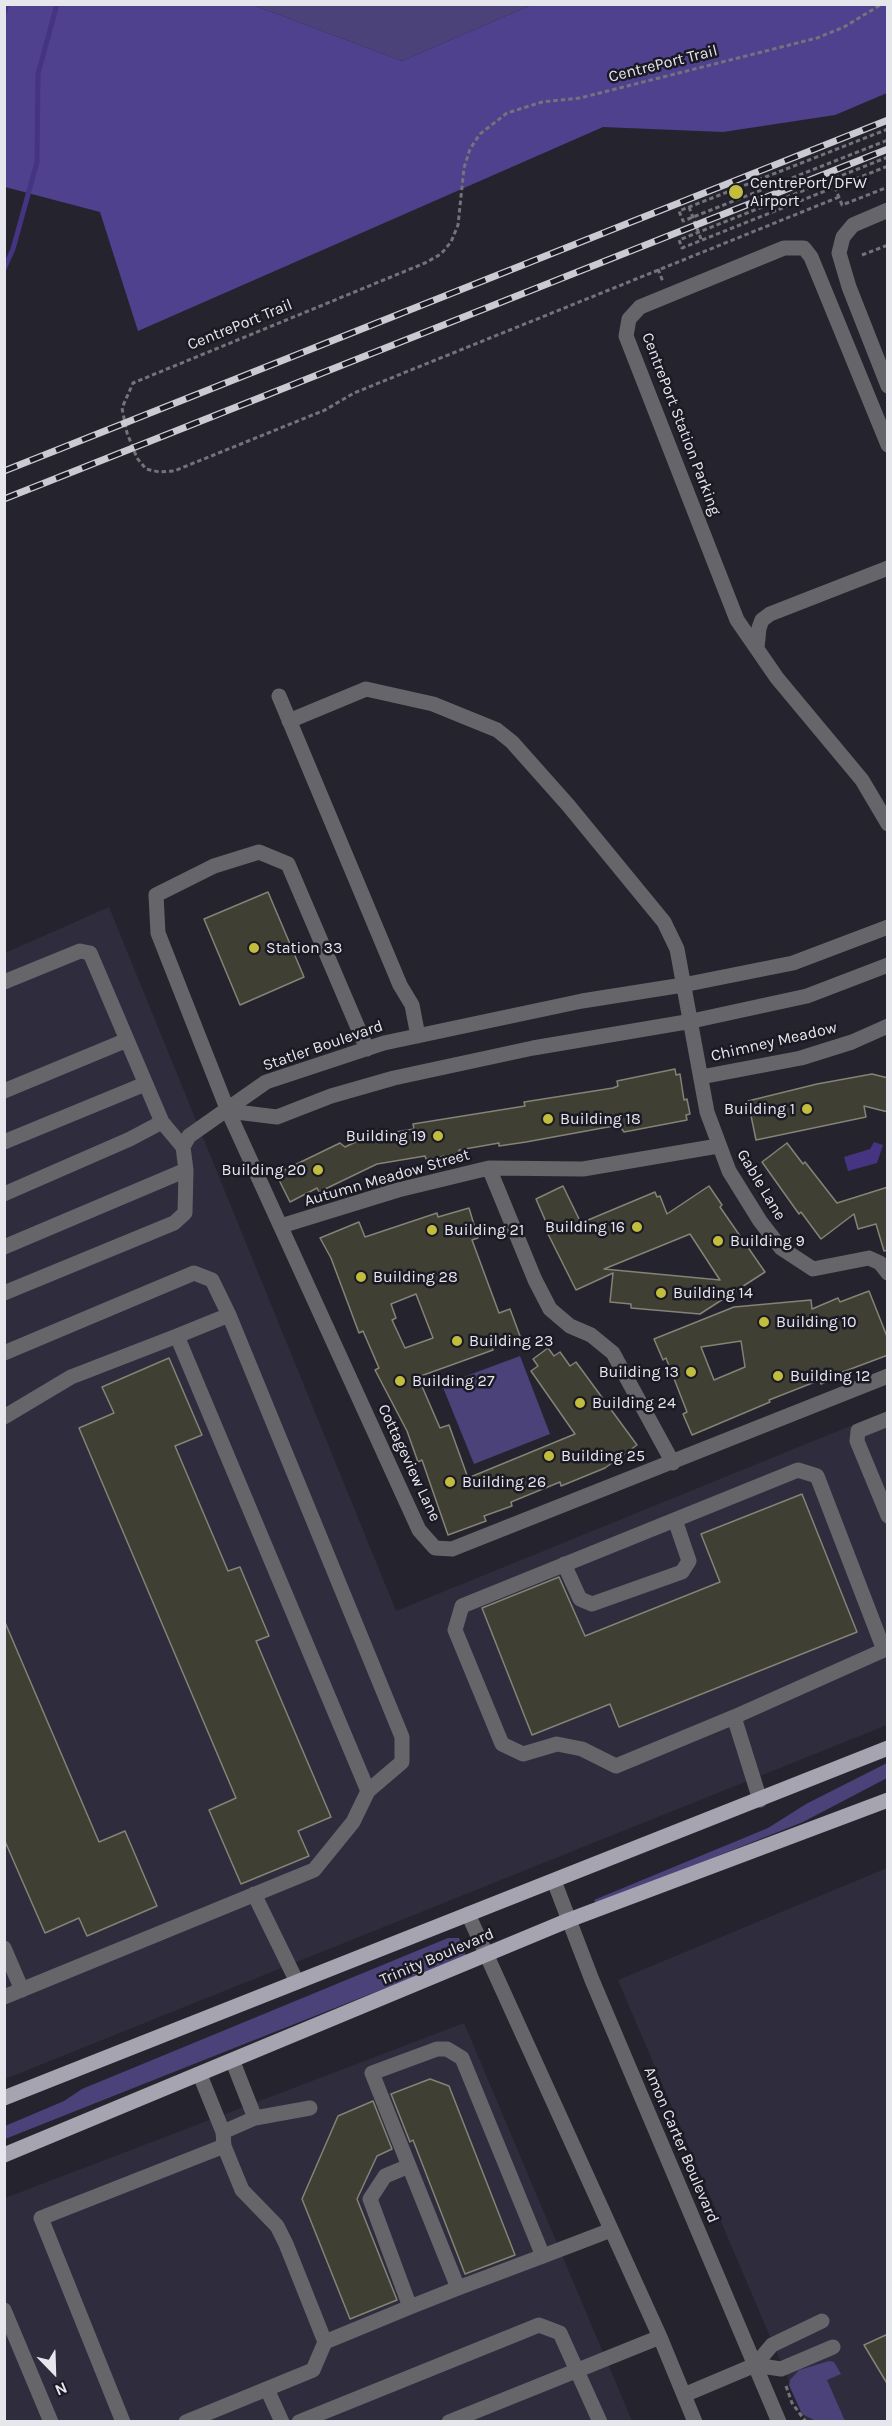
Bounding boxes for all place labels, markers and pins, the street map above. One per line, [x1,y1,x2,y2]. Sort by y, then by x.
place label: CentrePort/DFW Airport [750,173,867,211]
marker: CentrePort/DFW Airport [727,183,745,201]
place label: Station 33 [266,938,342,958]
marker: Station 33 [247,941,261,955]
place label: Building 1 [724,1099,795,1119]
marker: Building 1 [800,1102,814,1116]
place label: Building 18 [560,1109,641,1129]
marker: Building 18 [541,1112,555,1126]
place label: Building 19 [346,1126,426,1146]
marker: Building 19 [431,1129,445,1143]
place label: Building 20 [222,1160,306,1180]
marker: Building 20 [311,1163,325,1177]
place label: Building 16 [545,1217,625,1237]
place label: Building 21 [444,1220,524,1240]
marker: Building 16 [630,1220,644,1234]
marker: Building 21 [425,1223,439,1237]
place label: Building 9 [730,1231,805,1251]
marker: Building 9 [711,1234,725,1248]
place label: Building 28 [373,1267,458,1287]
marker: Building 28 [354,1270,368,1284]
place label: Building 14 [673,1283,753,1303]
marker: Building 14 [654,1286,668,1300]
place label: Building 10 [776,1312,856,1332]
marker: Building 10 [757,1315,771,1329]
place label: Building 23 [469,1331,553,1351]
marker: Building 23 [450,1334,464,1348]
place label: Building 13 [599,1362,679,1382]
marker: Building 13 [684,1365,698,1379]
place label: Building 12 [790,1366,870,1386]
marker: Building 12 [771,1369,785,1383]
place label: Building 27 [412,1371,494,1391]
marker: Building 27 [393,1374,407,1388]
place label: Building 24 [592,1393,676,1413]
marker: Building 24 [573,1396,587,1410]
place label: Building 25 [561,1446,645,1466]
marker: Building 25 [542,1449,556,1463]
place label: Building 26 [462,1472,546,1492]
marker: Building 26 [443,1475,457,1489]

